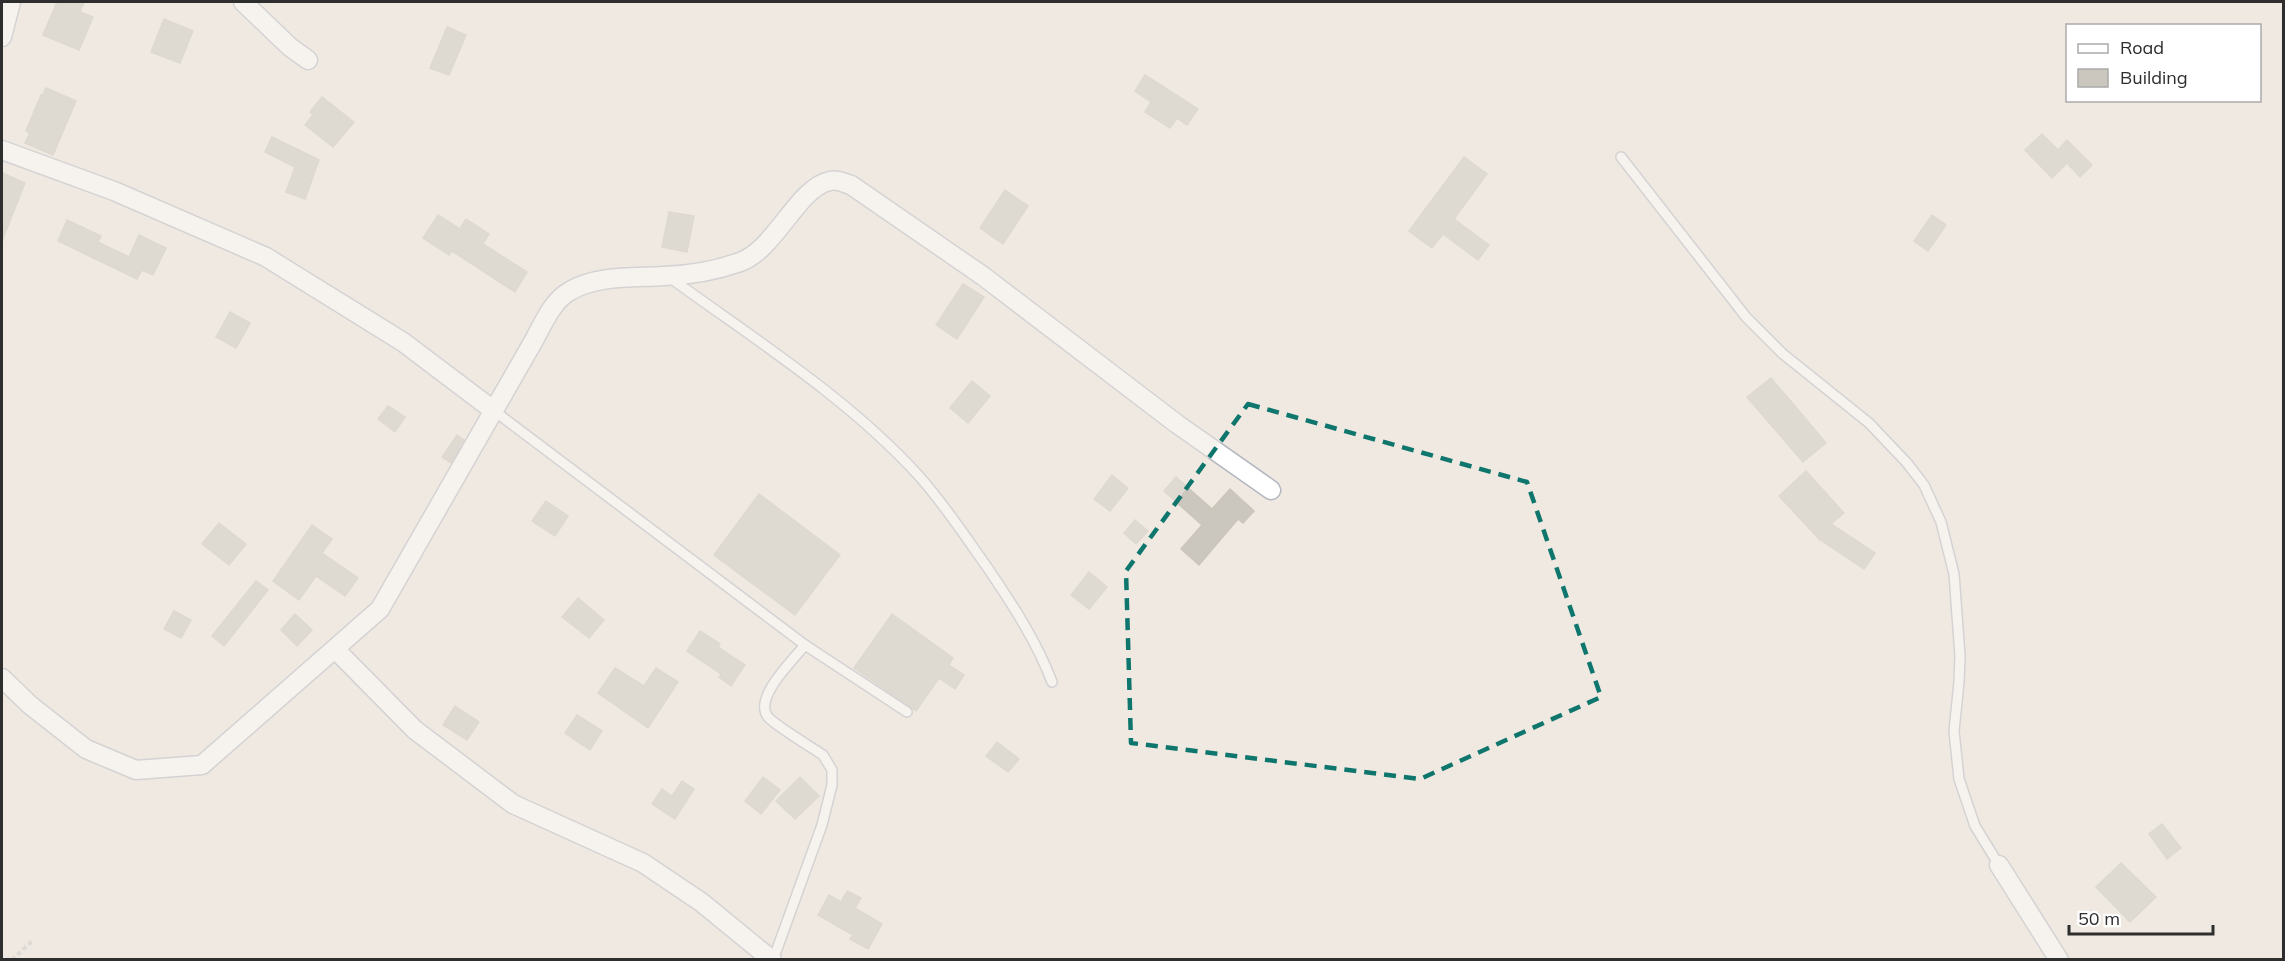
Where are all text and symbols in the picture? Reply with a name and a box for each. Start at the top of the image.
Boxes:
legend [2066,24,2261,102]
text: Road [2120,36,2164,59]
text: Building [2120,66,2188,89]
scale bar [2069,898,2213,936]
text: 50 m [2078,907,2120,930]

